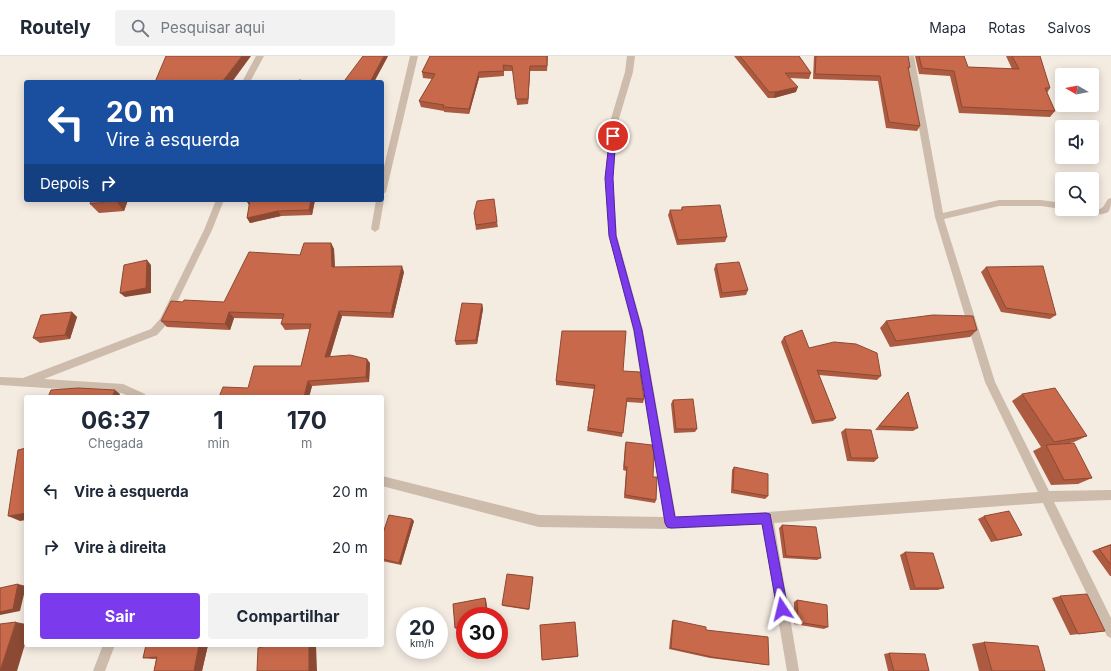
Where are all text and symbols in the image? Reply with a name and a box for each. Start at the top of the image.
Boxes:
search box [115,10,395,46]
text: Routely [20,16,91,39]
icon: search [129,17,151,39]
text: Pesquisar aqui [161,18,265,37]
text: Mapa [929,19,966,36]
text: Rotas [988,19,1025,36]
text: Salvos [1047,19,1091,36]
north arrow [1055,68,1099,112]
map controls [1055,68,1099,216]
text: 20 m [106,95,175,129]
icon: left [40,96,92,148]
pin [596,119,630,153]
button: sound [1055,120,1099,164]
icon: arrive [602,125,624,147]
text: Vire à esquerda [106,129,240,150]
icon: right [97,172,119,194]
button: search [1055,172,1099,216]
text: Depois [40,174,89,193]
text: 06:37 [81,406,150,435]
text: 1 [213,406,224,435]
text: 170 [287,406,327,435]
text: Chegada [88,435,143,451]
text: min [207,435,230,451]
text: m [301,435,312,451]
icon: left [40,480,62,502]
text: Vire à esquerda [74,482,189,501]
text: 20 m [332,482,368,501]
icon: right [40,536,62,558]
text: Vire à direita [74,538,166,557]
text: 20 m [332,538,368,557]
position arrow [761,588,803,630]
button: Sair [40,593,200,639]
button: Compartilhar [208,593,368,639]
speed limit sign: 30 [456,607,508,659]
text: 20 [409,616,435,640]
text: km/h [410,637,434,649]

